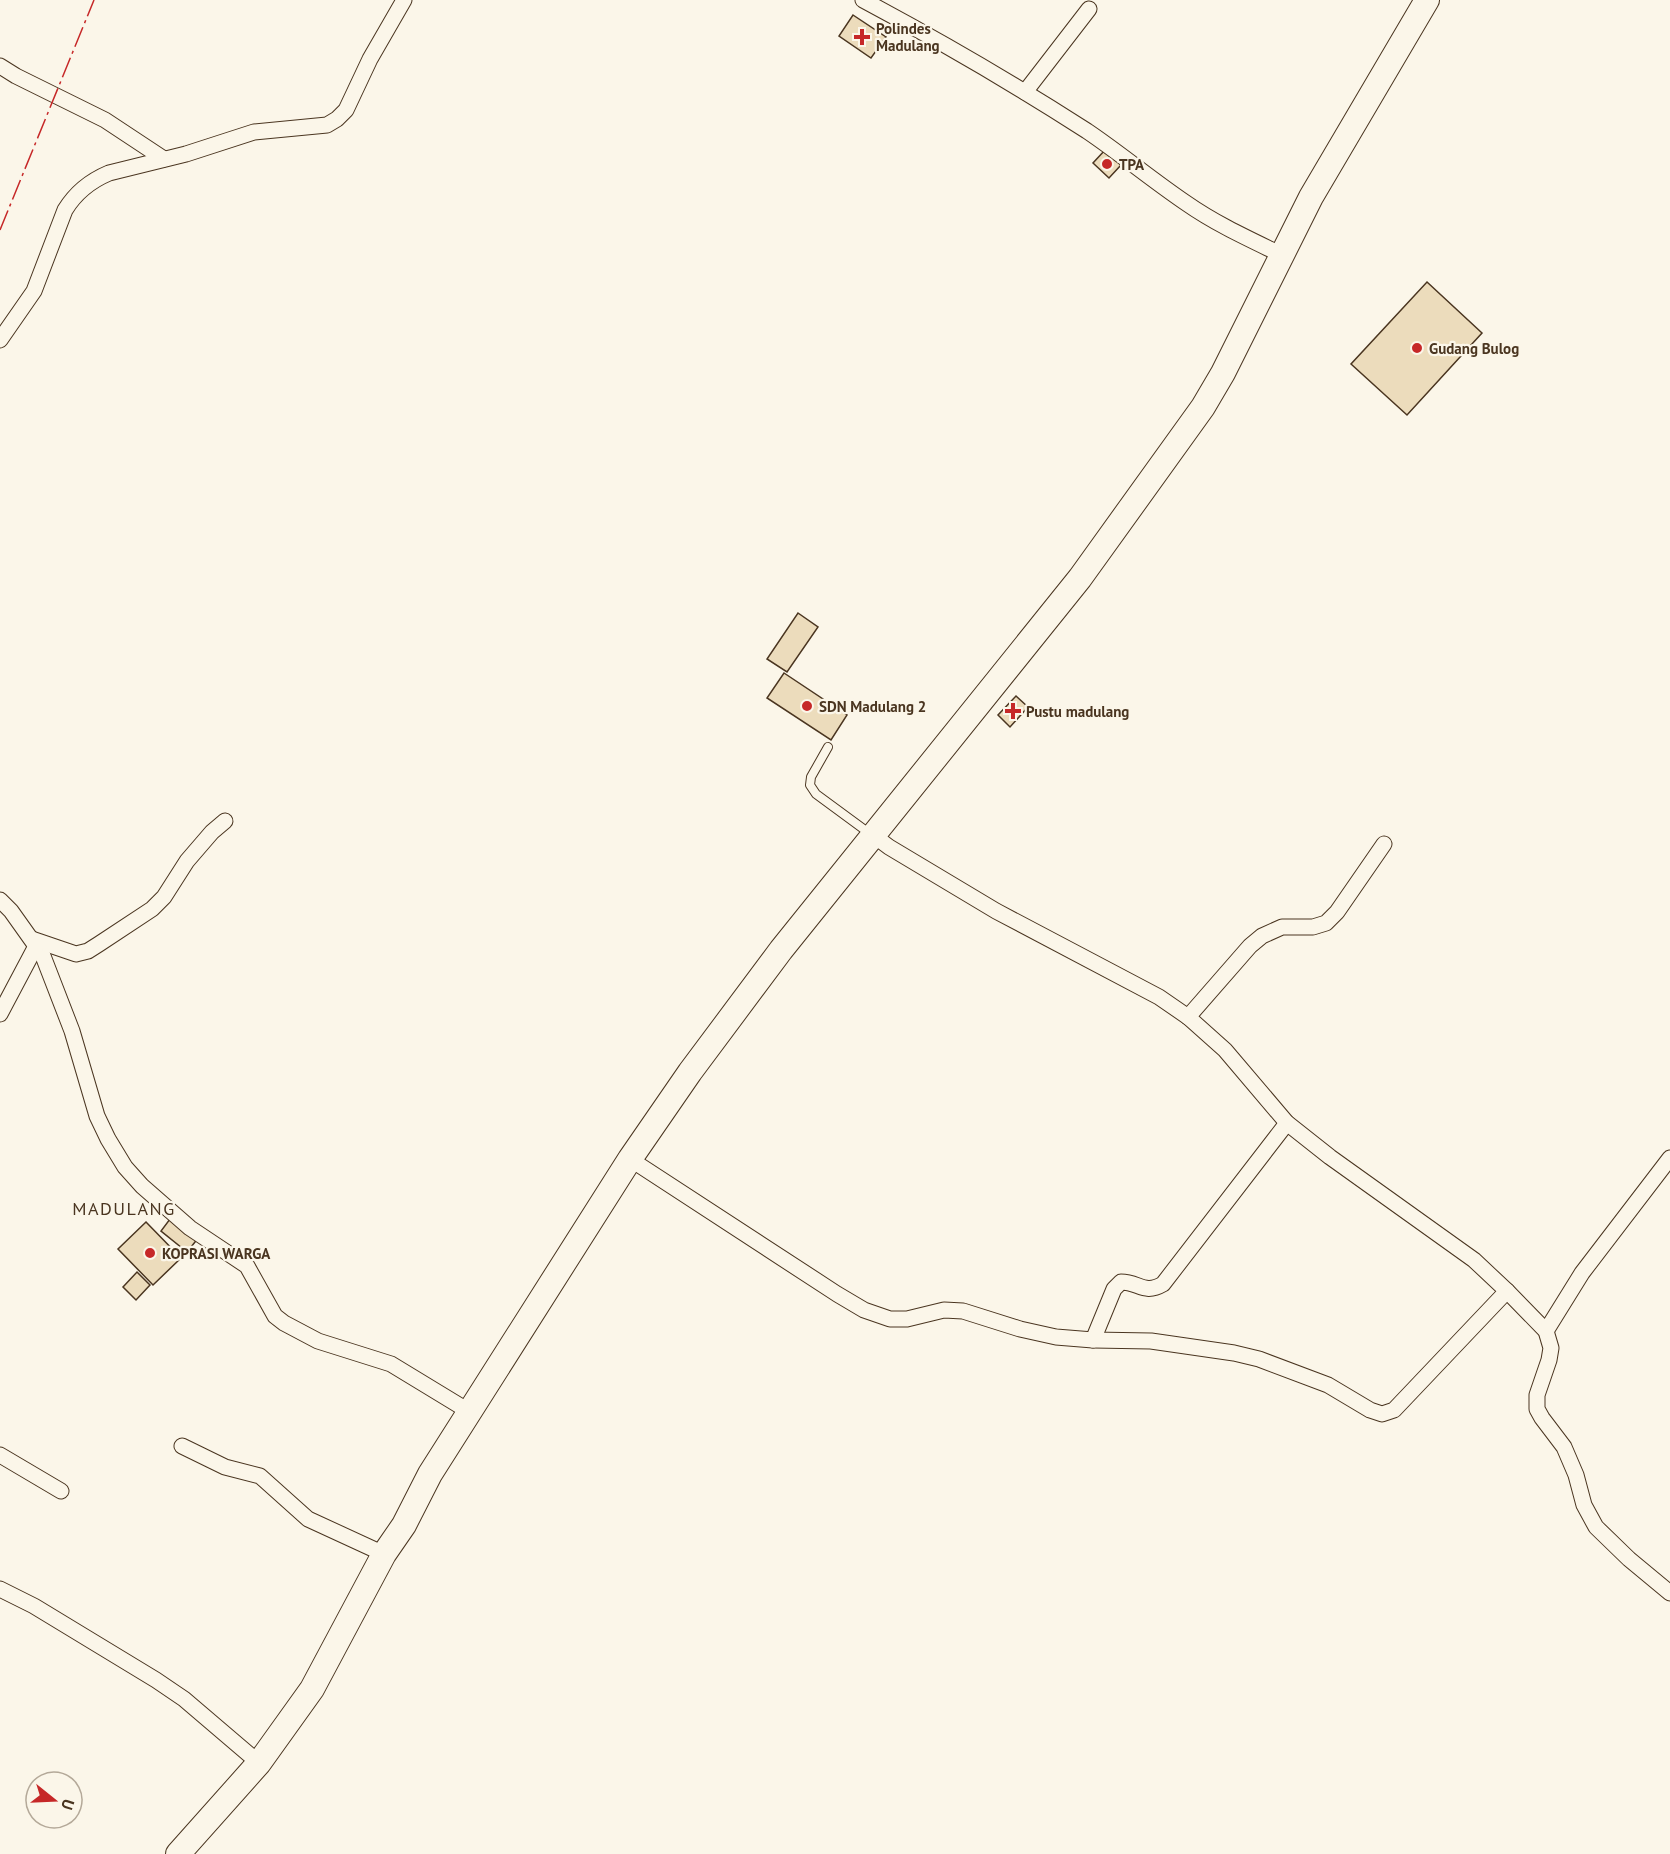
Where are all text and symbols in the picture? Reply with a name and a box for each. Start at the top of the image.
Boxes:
place label: Polindes Madulang [876,19,940,55]
marker: Polindes Madulang [853,28,871,46]
place label: TPA [1119,155,1145,174]
marker: TPA [1100,157,1114,171]
place label: Gudang Bulog [1429,339,1519,358]
marker: Gudang Bulog [1410,341,1424,355]
place label: SDN Madulang 2 [819,697,926,716]
marker: SDN Madulang 2 [800,699,814,713]
marker: Pustu madulang [1004,702,1022,720]
place label: Pustu madulang [1026,702,1129,721]
district label: MADULANG [72,1197,176,1220]
place label: KOPRASI WARGA [162,1244,271,1263]
marker: KOPRASI WARGA [143,1246,157,1260]
north arrow [24,1770,84,1830]
text: U [57,1797,79,1813]

